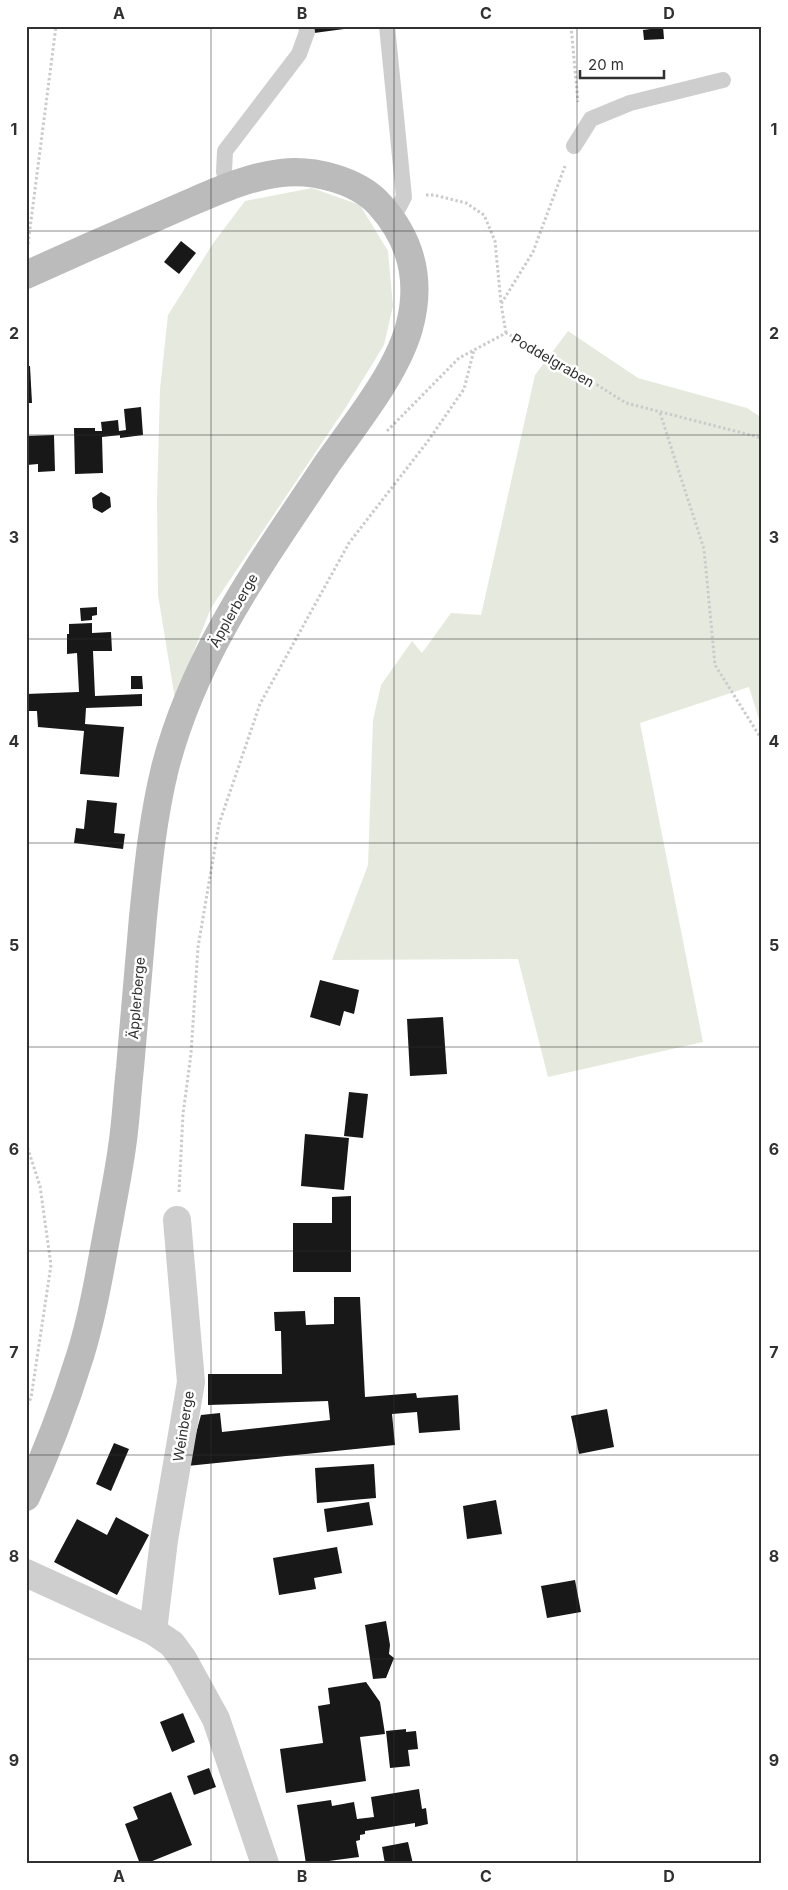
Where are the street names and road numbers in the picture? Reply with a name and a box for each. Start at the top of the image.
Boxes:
street label: Poddelgraben [509,329,597,391]
street label: Äpplerberge [205,570,261,650]
street label: Äpplerberge [124,956,148,1040]
street label: Weinberge [169,1389,197,1463]

